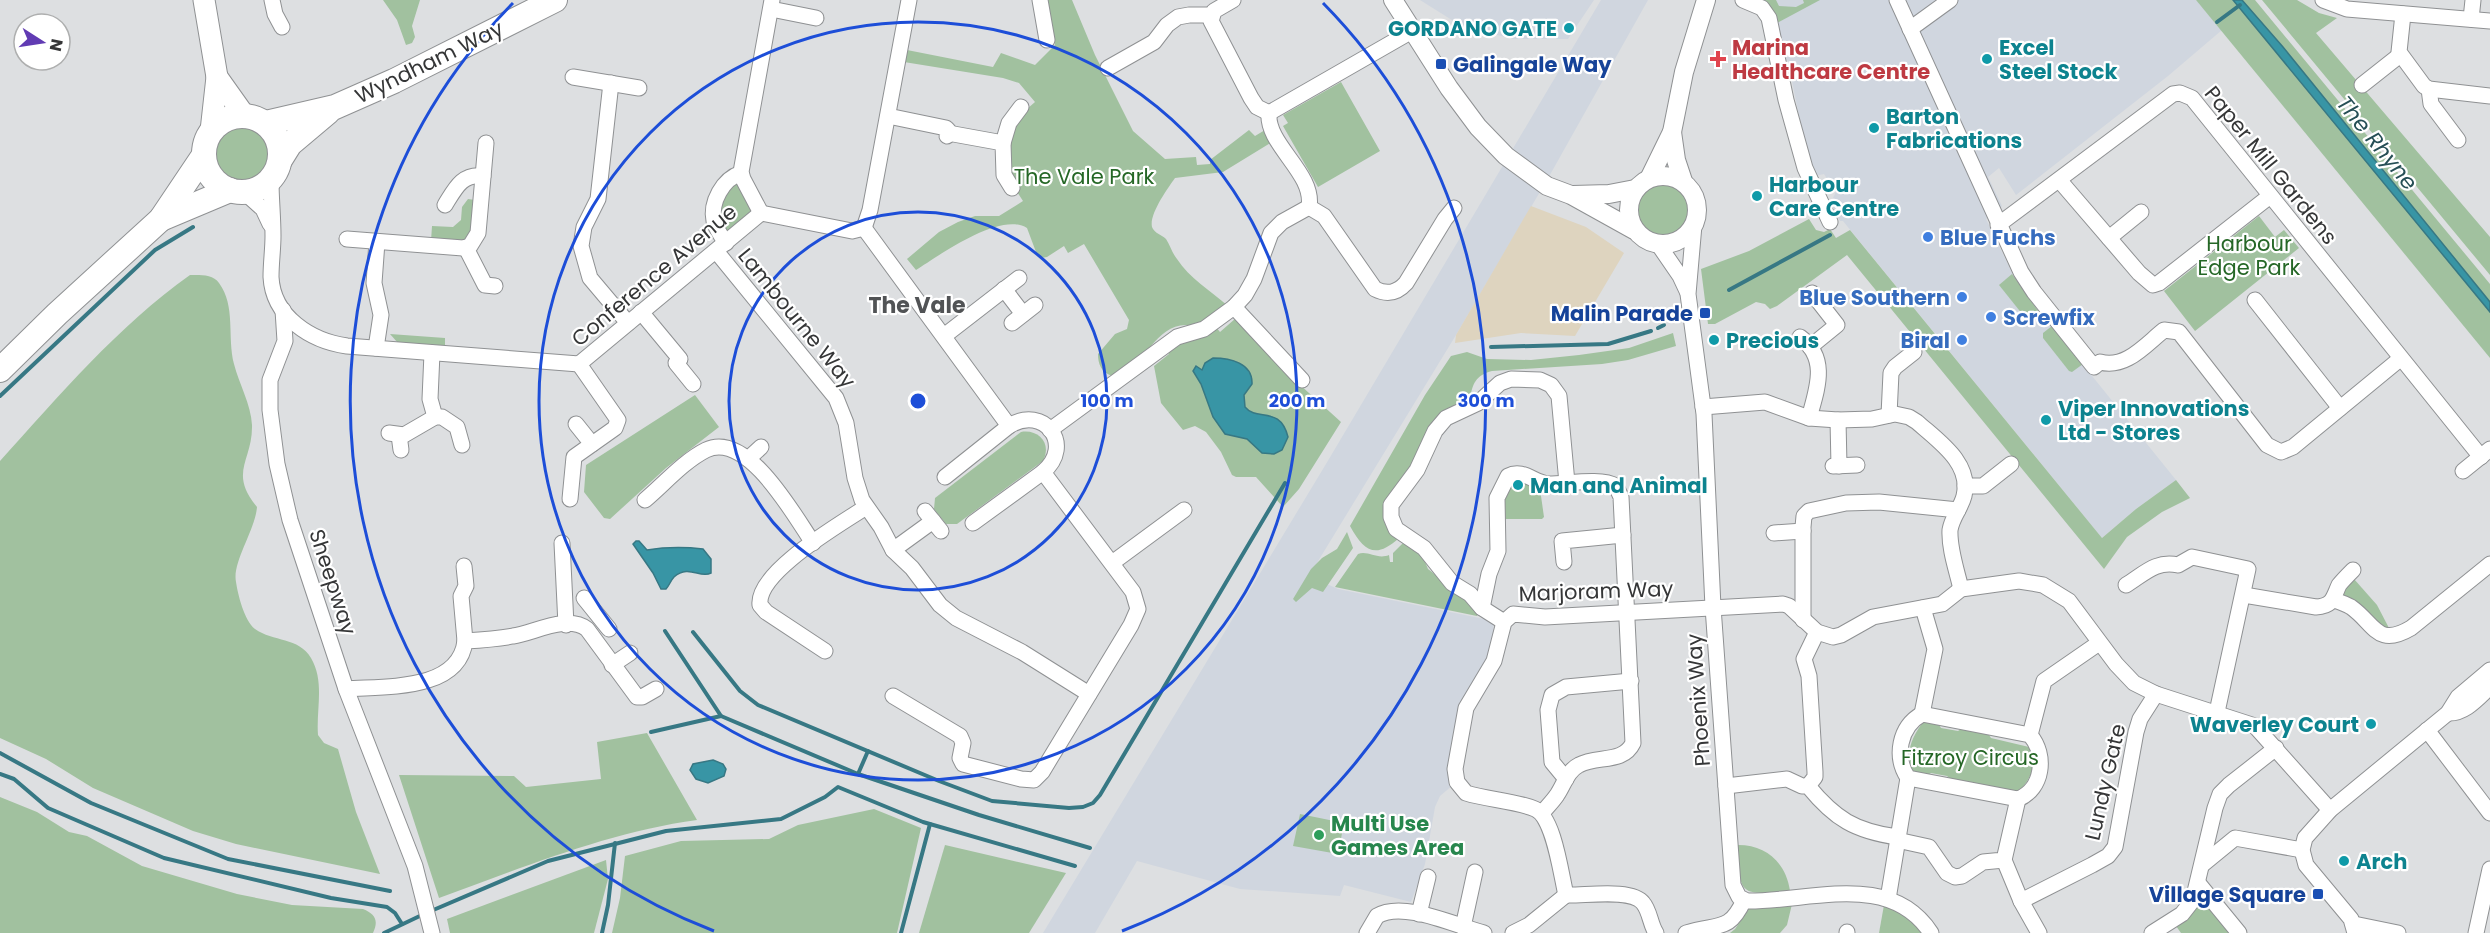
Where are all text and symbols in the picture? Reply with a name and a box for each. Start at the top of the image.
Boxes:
north arrow [12,12,72,72]
street label: Wyndham Way [350,14,508,110]
place label: GORDANO GATE [1388,14,1557,43]
marker: GORDANO GATE [1562,21,1576,35]
place label: Marina Healthcare Centre [1732,33,1930,86]
place label: Excel Steel Stock [1999,33,2117,86]
text: N [44,37,69,53]
place label: Galingale Way [1453,50,1612,79]
marker: Marina Healthcare Centre [1709,50,1727,68]
marker: Excel Steel Stock [1980,52,1994,66]
marker: Galingale Way [1434,57,1448,71]
street label: Paper Mill Gardens [2198,80,2344,250]
water label: The Rhyne [2329,89,2425,197]
place label: Barton Fabrications [1886,102,2022,155]
marker: Barton Fabrications [1867,121,1881,135]
park label: The Vale Park [1014,162,1154,191]
place label: Harbour Care Centre [1769,170,1899,223]
marker: Harbour Care Centre [1750,189,1764,203]
street label: Conference Avenue [565,197,743,353]
place label: Blue Fuchs [1940,223,2056,252]
park label: Harbour Edge Park [2198,229,2301,282]
marker: Blue Fuchs [1921,230,1935,244]
street label: Lambourne Way [731,242,863,394]
place label: Blue Southern [1799,283,1950,312]
district label: The Vale [868,290,966,321]
marker: Blue Southern [1955,290,1969,304]
place label: Malin Parade [1551,299,1693,328]
place label: Screwfix [2003,303,2095,332]
marker: Malin Parade [1698,306,1712,320]
marker: Screwfix [1984,310,1998,324]
place label: Precious [1726,326,1819,355]
place label: Biral [1901,326,1950,355]
marker: Precious [1707,333,1721,347]
marker: Biral [1955,333,1969,347]
text: 100 m [1080,388,1134,413]
text: 200 m [1269,388,1325,413]
text: 300 m [1457,388,1515,413]
centre of rings [908,391,928,411]
place label: Viper Innovations Ltd - Stores [2058,394,2249,447]
marker: Viper Innovations Ltd - Stores [2039,413,2053,427]
place label: Man and Animal [1530,471,1708,500]
marker: Man and Animal [1511,478,1525,492]
street label: Sheepway [302,526,364,639]
street label: Marjoram Way [1518,574,1674,608]
street label: Phoenix Way [1679,633,1717,767]
place label: Waverley Court [2190,710,2359,739]
marker: Waverley Court [2364,717,2378,731]
street label: Lundy Gate [2078,721,2132,843]
park label: Fitzroy Circus [1901,743,2039,772]
place label: Multi Use Games Area [1331,809,1464,862]
marker: Multi Use Games Area [1312,828,1326,842]
place label: Arch [2356,847,2407,876]
marker: Arch [2337,854,2351,868]
place label: Village Square [2149,880,2306,909]
marker: Village Square [2311,887,2325,901]

